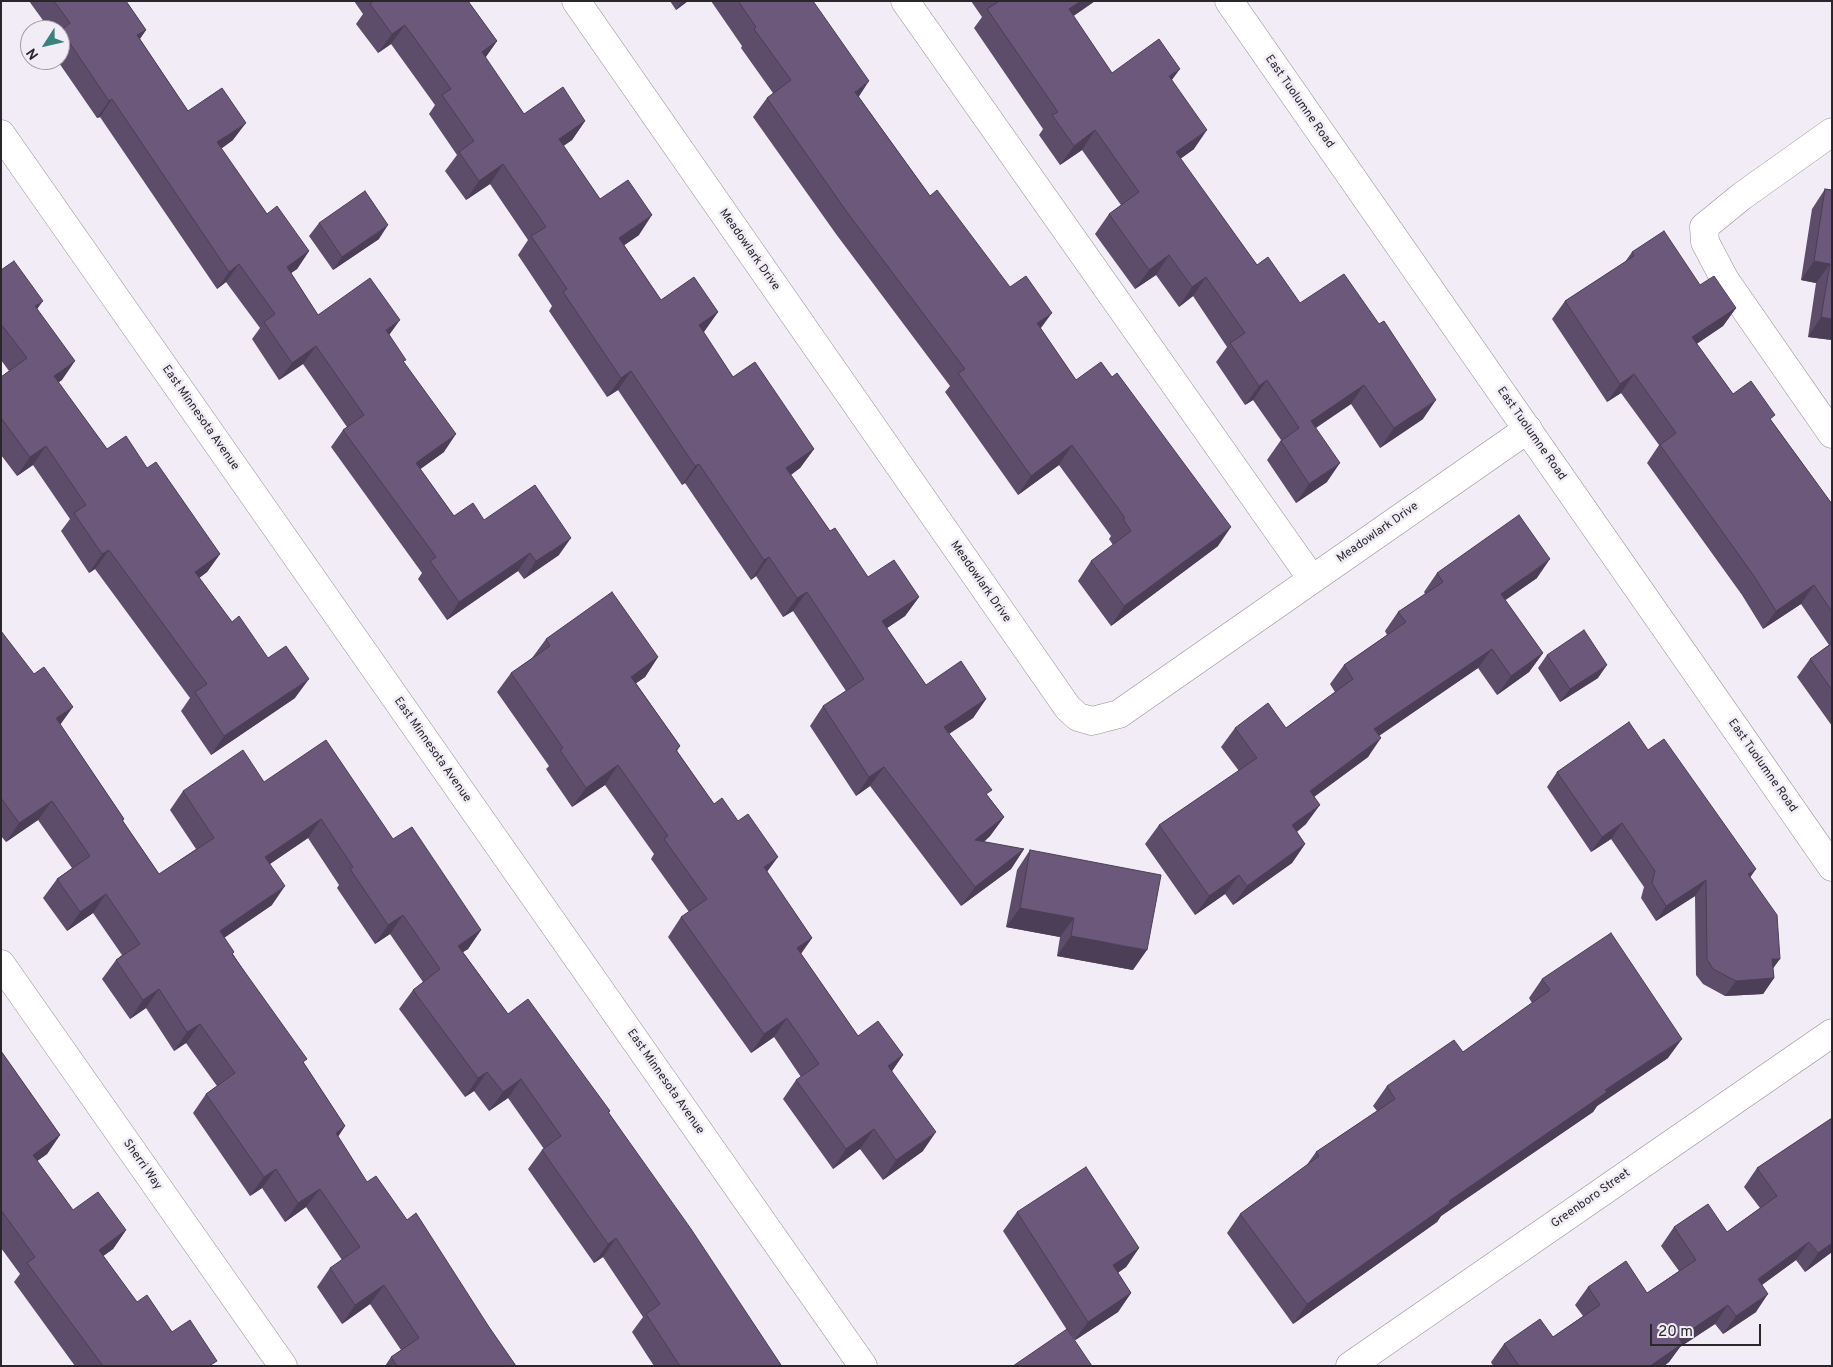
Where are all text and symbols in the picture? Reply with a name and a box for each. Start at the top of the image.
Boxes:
north arrow [20,20,70,70]
text: N [23,44,43,62]
street label: East Tuolumne Road [1261,53,1337,151]
street label: Meadowlark Drive [715,206,783,294]
street label: East Minnesota Avenue [158,363,242,473]
street label: East Tuolumne Road [1493,385,1569,483]
street label: Meadowlark Drive [1334,499,1422,567]
street label: Meadowlark Drive [946,538,1014,626]
street label: East Minnesota Avenue [390,695,474,805]
street label: East Tuolumne Road [1724,717,1800,815]
street label: East Minnesota Avenue [623,1027,707,1137]
street label: Sherri Way [119,1137,165,1193]
street label: Greenboro Street [1549,1166,1633,1232]
scale bar [1653,1314,1764,1346]
text: 20 m [1658,1323,1693,1342]

